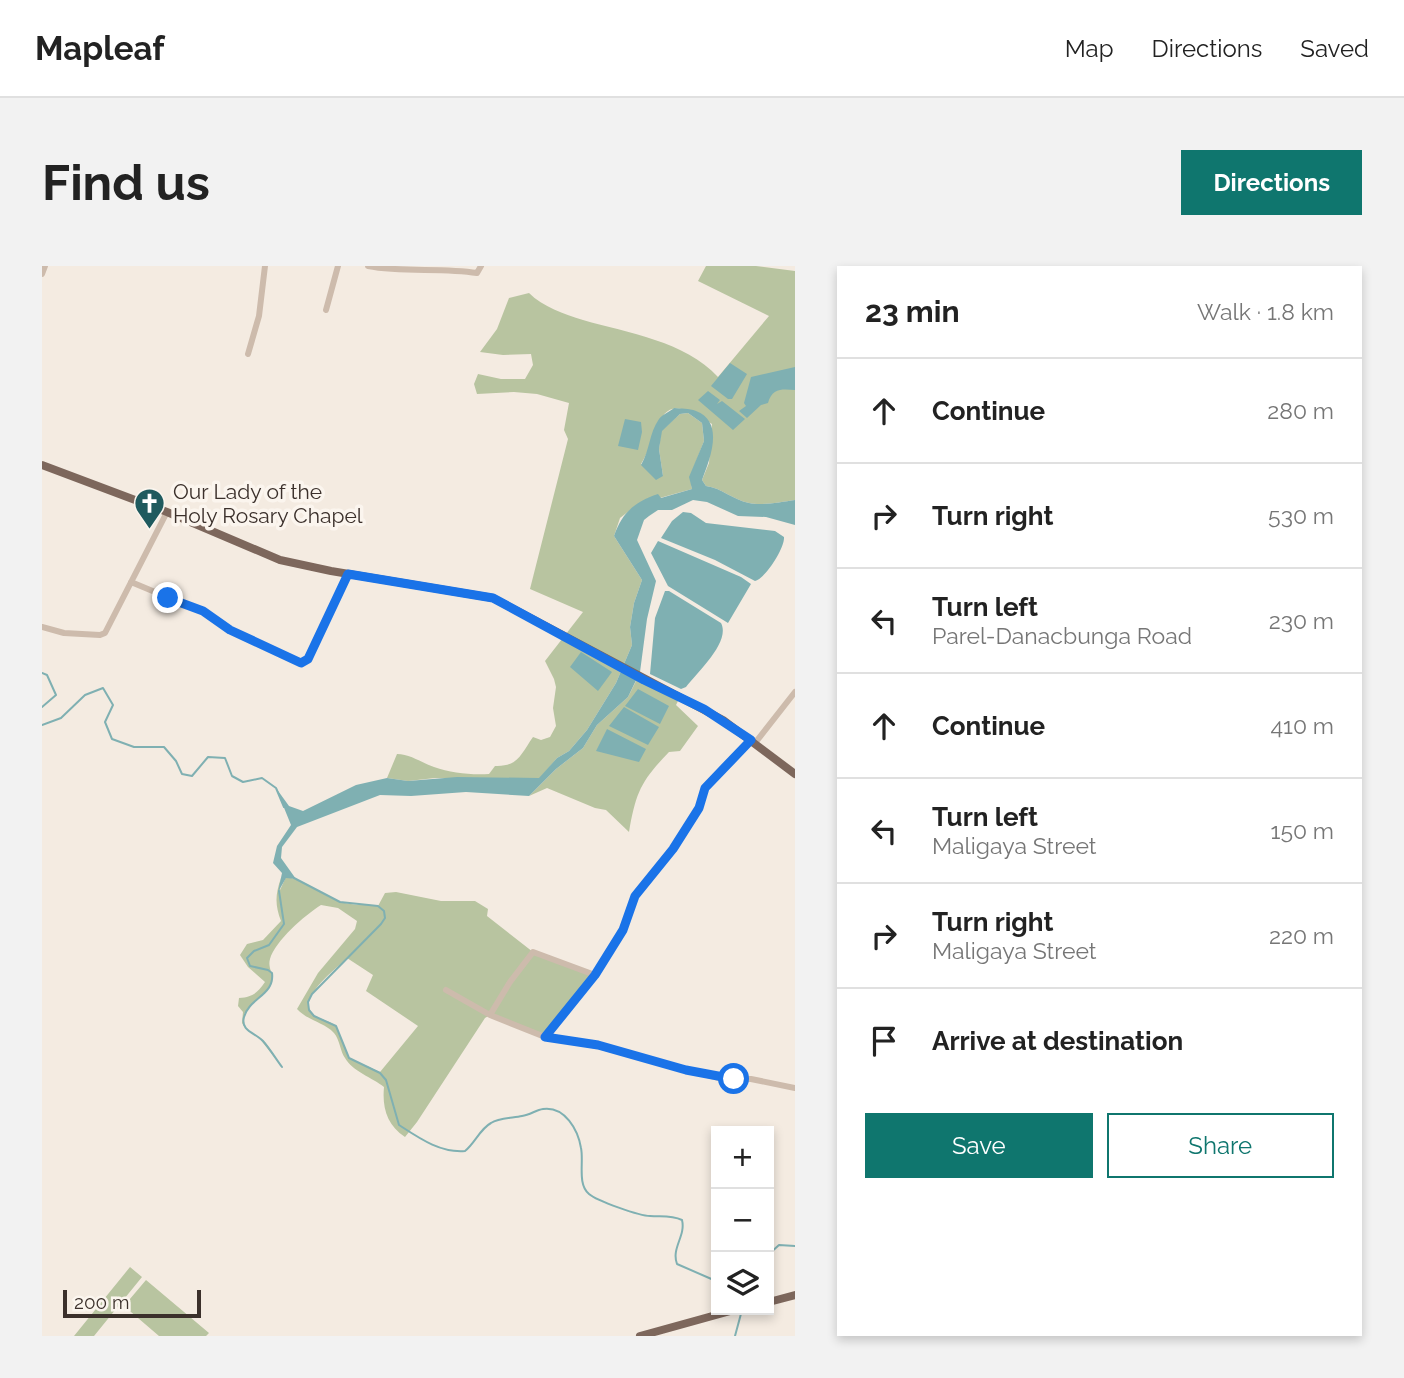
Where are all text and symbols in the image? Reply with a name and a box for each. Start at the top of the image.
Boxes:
text: Mapleaf [35,29,165,68]
text: Map [1065,34,1114,63]
text: Directions [1152,34,1262,63]
text: Saved [1300,34,1369,63]
button: Directions [1181,150,1362,215]
text: Find us [42,154,210,211]
text: 23 min [865,294,960,329]
text: Walk · 1.8 km [1197,298,1334,325]
icon: ahead [865,392,903,430]
text: Continue [932,396,1045,426]
text: 280 m [1267,397,1334,424]
place label: Our Lady of the Holy Rosary Chapel [173,479,363,528]
church icon: Our Lady of the Holy Rosary Chapel [133,487,167,531]
icon: right [865,497,903,535]
text: Turn right [932,501,1053,531]
text: 530 m [1268,502,1334,529]
route end [152,582,183,613]
text: Turn left [932,592,1038,622]
icon: left [865,602,903,640]
text: 230 m [1269,607,1334,634]
text: Parel-Danacbunga Road [932,622,1192,649]
icon: ahead [865,707,903,745]
text: Continue [932,711,1045,741]
text: 410 m [1271,712,1334,739]
text: Turn left [932,802,1038,832]
icon: left [865,812,903,850]
text: 150 m [1271,817,1334,844]
text: Maligaya Street [932,832,1097,859]
text: Turn right [932,907,1053,937]
icon: right [865,917,903,955]
text: 220 m [1269,922,1334,949]
text: Maligaya Street [932,937,1097,964]
icon: arrive [865,1022,903,1060]
text: Arrive at destination [932,1026,1183,1056]
route start [718,1063,749,1094]
button: Save [865,1113,1093,1178]
button: Share [1107,1113,1334,1178]
map controls [711,1126,774,1315]
button: + [711,1126,774,1189]
button: − [711,1189,774,1252]
button: layers [711,1252,774,1315]
scale bar [63,1287,201,1319]
text: 200 m [74,1291,129,1313]

